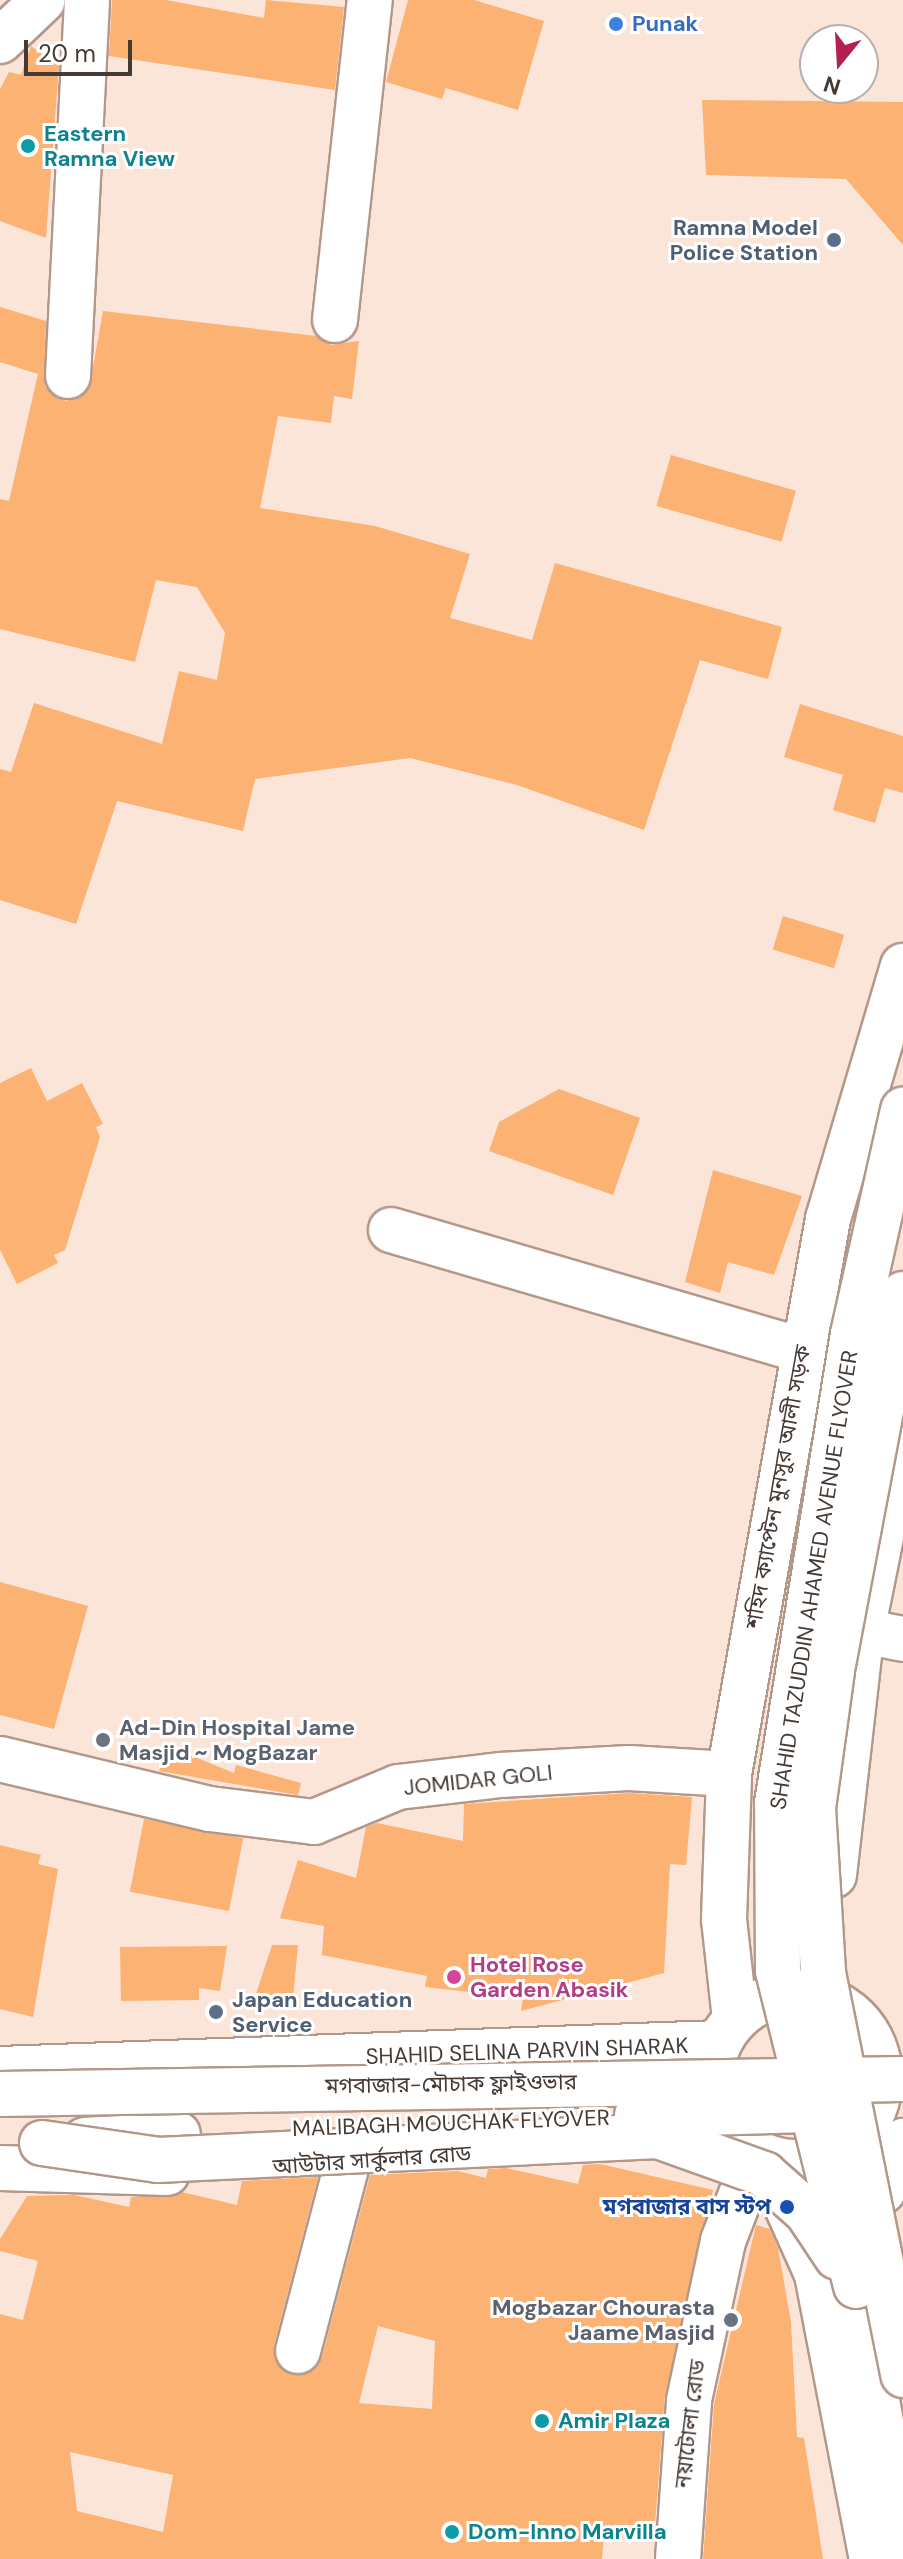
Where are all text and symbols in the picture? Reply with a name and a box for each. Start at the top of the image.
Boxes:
place label: Punak [632,11,698,37]
marker: Punak [607,15,625,33]
scale bar [28,24,136,74]
north arrow [799,24,879,104]
text: 20 m [38,38,96,69]
text: N [820,69,844,102]
place label: Eastern Ramna View [44,120,175,172]
marker: Eastern Ramna View [19,137,37,155]
place label: Ramna Model Police Station [670,214,818,266]
marker: Ramna Model Police Station [825,231,843,249]
street label: শহিদ ক্যাপ্টেন মুনসুর আলী সড়ক [740,1343,816,1631]
street label: SHAHID TAZUDDIN AHAMED AVENUE FLYOVER [765,1348,863,1812]
place label: Ad-Din Hospital Jame Masjid ~ MogBazar [119,1714,355,1766]
marker: Ad-Din Hospital Jame Masjid ~ MogBazar [94,1731,112,1749]
street label: JOMIDAR GOLI [402,1759,554,1801]
place label: Hotel Rose Garden Abasik [470,1951,629,2002]
marker: Hotel Rose Garden Abasik [445,1968,463,1986]
place label: Japan Education Service [232,1986,412,2038]
marker: Japan Education Service [207,2003,225,2021]
street label: SHAHID SELINA PARVIN SHARAK [365,2032,689,2070]
street label: মগবাজার-মৌচাক ফ্লাইওভার [325,2069,577,2099]
street label: MALIBAGH MOUCHAK FLYOVER [292,2104,610,2142]
street label: আউটার সার্কুলার রোড [272,2140,472,2180]
place label: মগবাজার বাস স্টপ [603,2194,771,2220]
marker: মগবাজার বাস স্টপ [778,2198,796,2216]
place label: Mogbazar Chourasta Jaame Masjid [492,2294,715,2346]
marker: Mogbazar Chourasta Jaame Masjid [722,2311,740,2329]
street label: নয়াটোলা রোড [669,2358,711,2490]
place label: Amir Plaza [558,2408,670,2434]
marker: Amir Plaza [533,2412,551,2430]
place label: Dom-Inno Marvilla [468,2519,667,2545]
marker: Dom-Inno Marvilla [443,2523,461,2541]

